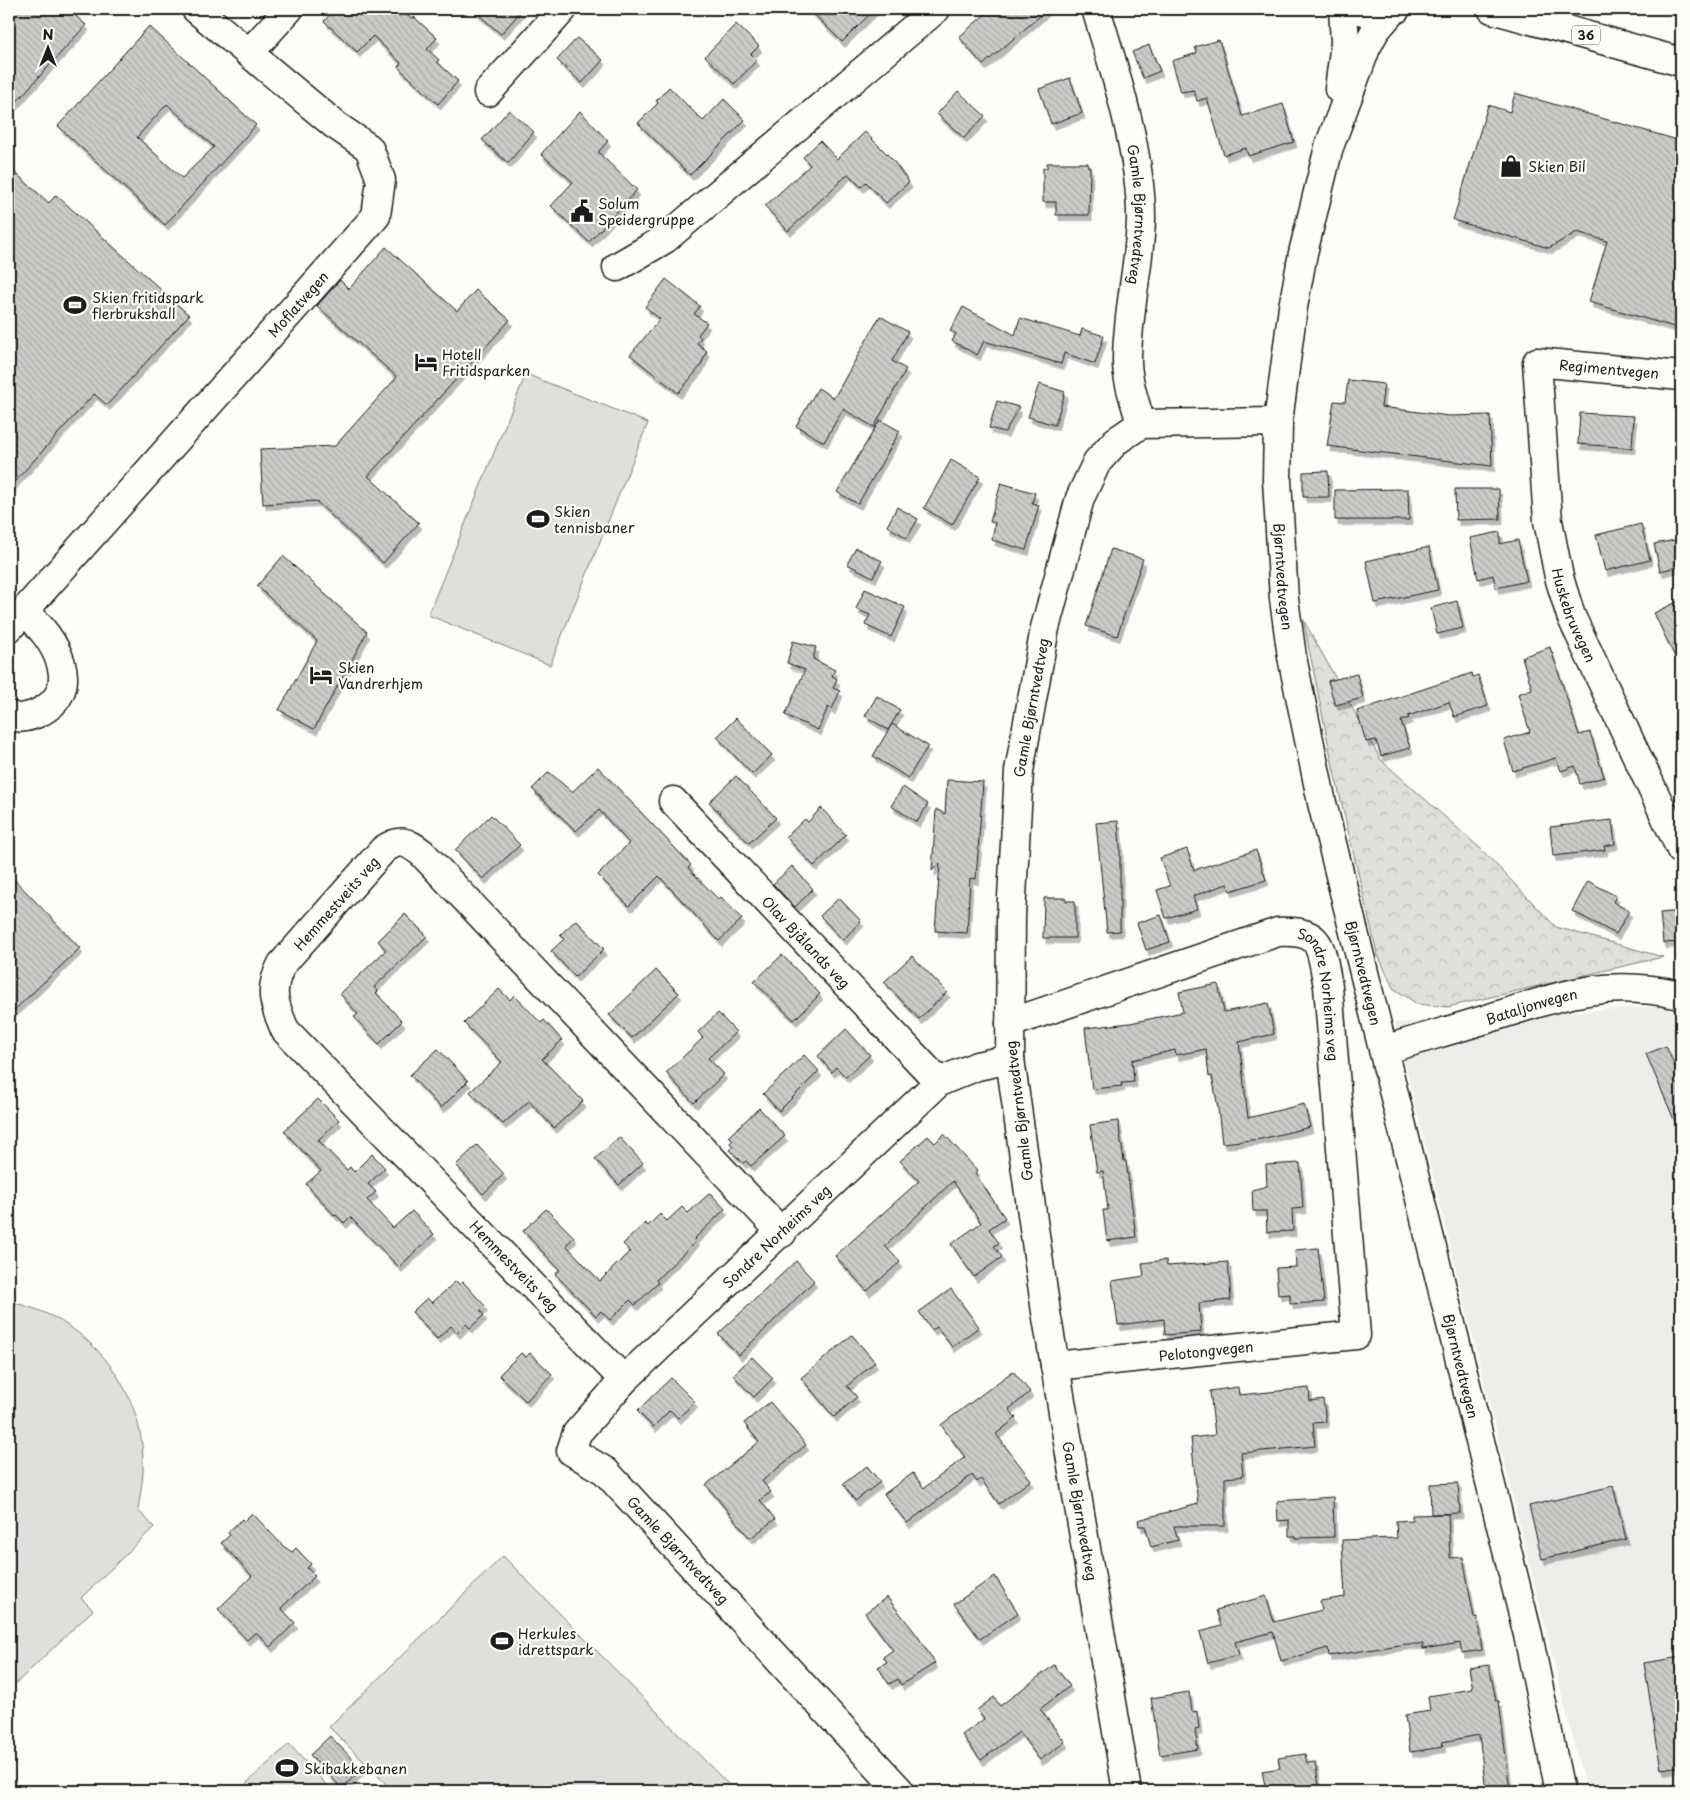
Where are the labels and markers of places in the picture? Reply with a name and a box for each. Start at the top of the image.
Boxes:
shop icon: Skien Bil [1498,153,1524,179]
place label: Skien Bil [1528,156,1586,177]
place label: Solum Speidergruppe [598,193,694,230]
public building icon: Solum Speidergruppe [569,198,595,224]
place label: Skien fritidspark flerbrukshall [92,287,204,324]
sports icon: Skien fritidspark flerbrukshall [62,292,88,318]
place label: Hotell Fritidsparken [442,344,530,381]
hotel icon: Hotell Fritidsparken [413,349,439,375]
place label: Skien tennisbaner [554,501,635,538]
sports icon: Skien tennisbaner [525,506,551,532]
place label: Skien Vandrerhjem [338,657,423,694]
hotel icon: Skien Vandrerhjem [308,662,334,688]
place label: Herkules idrettspark [518,1623,594,1660]
sports icon: Herkules idrettspark [489,1628,515,1654]
sports icon: Skibakkebanen [274,1755,300,1781]
place label: Skibakkebanen [304,1758,407,1779]

